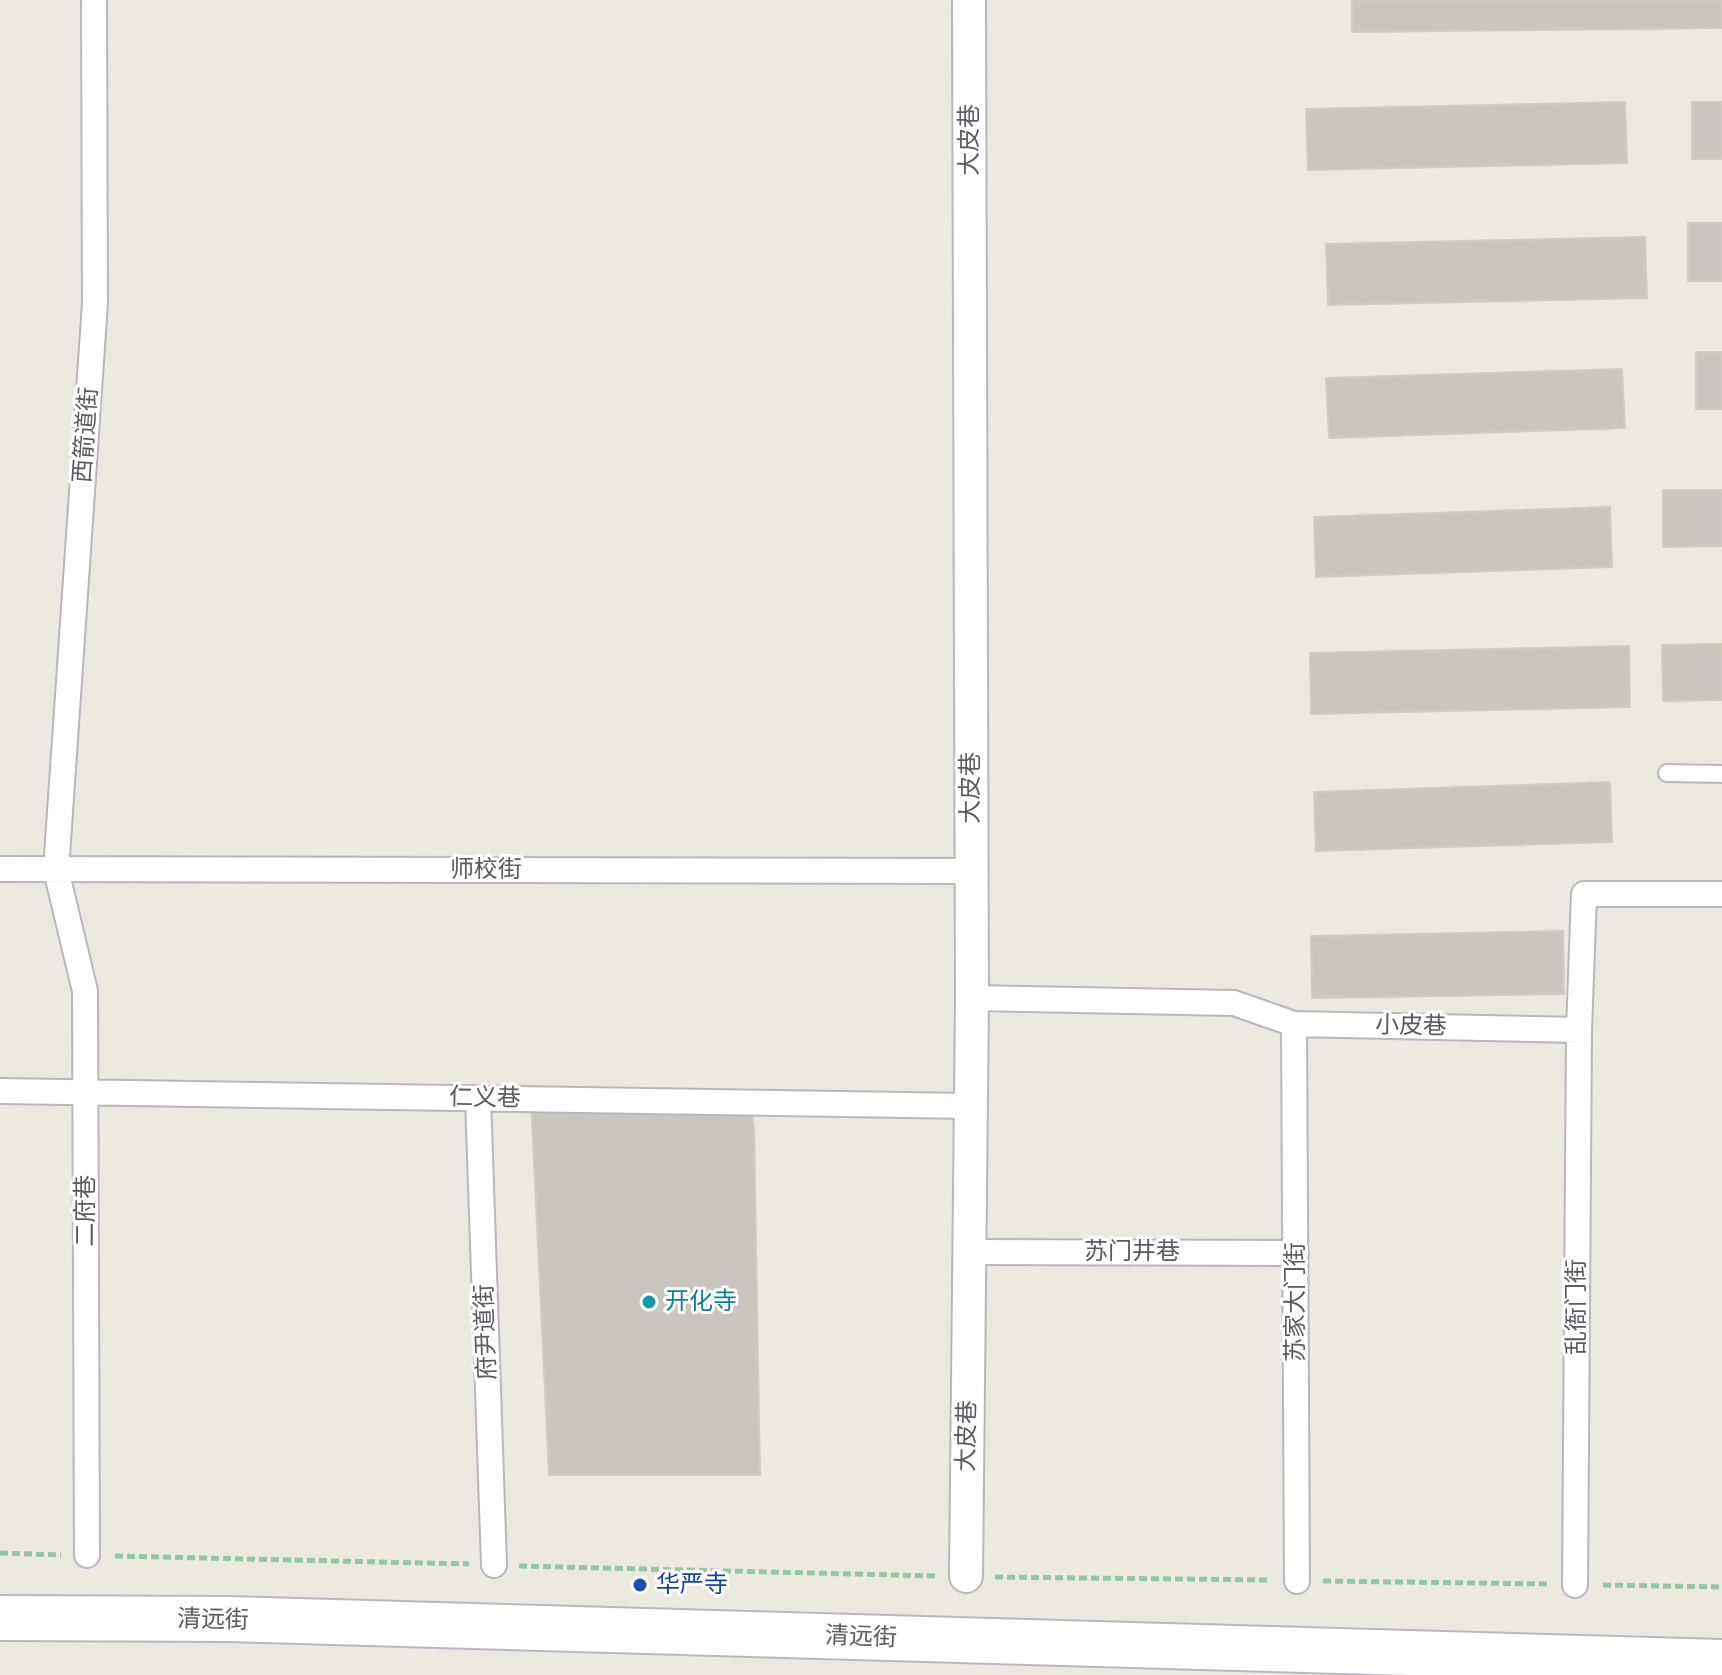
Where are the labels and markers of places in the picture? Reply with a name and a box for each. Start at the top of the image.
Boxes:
place label: 开化寺 [665,1288,737,1316]
marker: 开化寺 [640,1293,658,1311]
place label: 华严寺 [656,1571,728,1599]
marker: 华严寺 [631,1576,649,1594]

